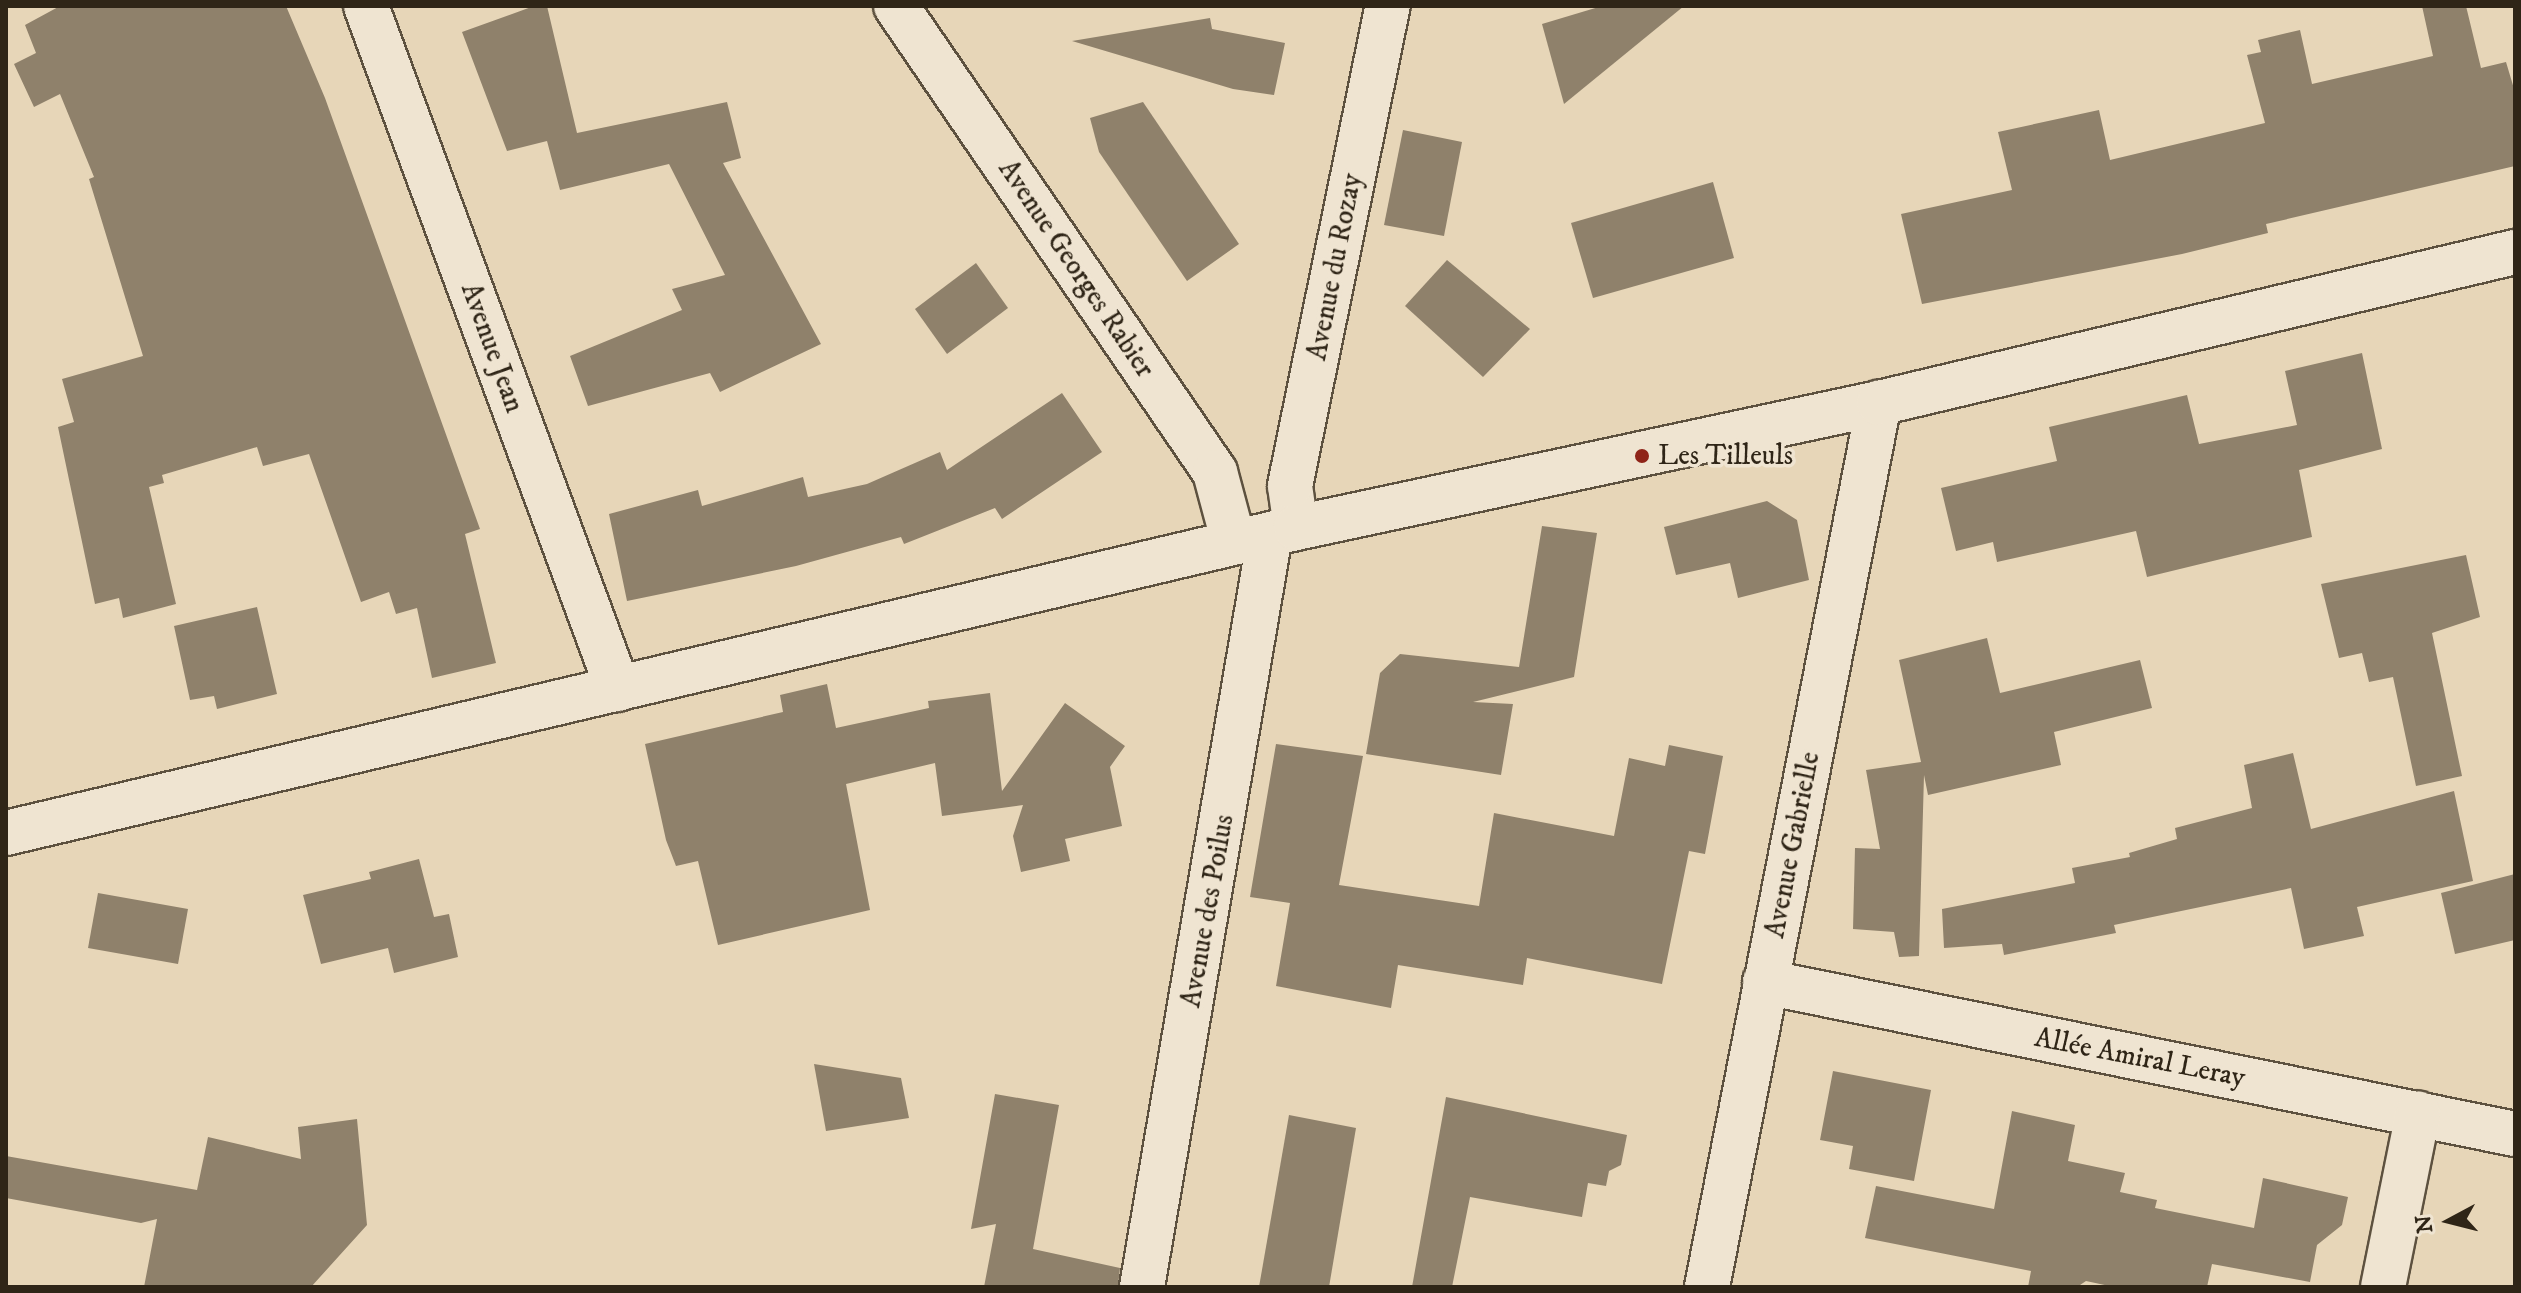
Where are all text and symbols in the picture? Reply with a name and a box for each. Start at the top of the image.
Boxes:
street label: Avenue Georges Rabier [991,154,1161,384]
street label: Avenue du Rozay [1300,171,1370,363]
street label: Avenue Jean [453,279,531,417]
place label: Les Tilleuls [1658,439,1793,473]
marker: Les Tilleuls [1633,447,1651,465]
street label: Avenue Gabrielle [1759,749,1827,941]
street label: Avenue des Poilus [1174,812,1242,1010]
street label: Allée Amiral Leray [2032,1021,2248,1095]
north arrow [2409,1181,2489,1261]
text: N [2410,1213,2439,1235]

